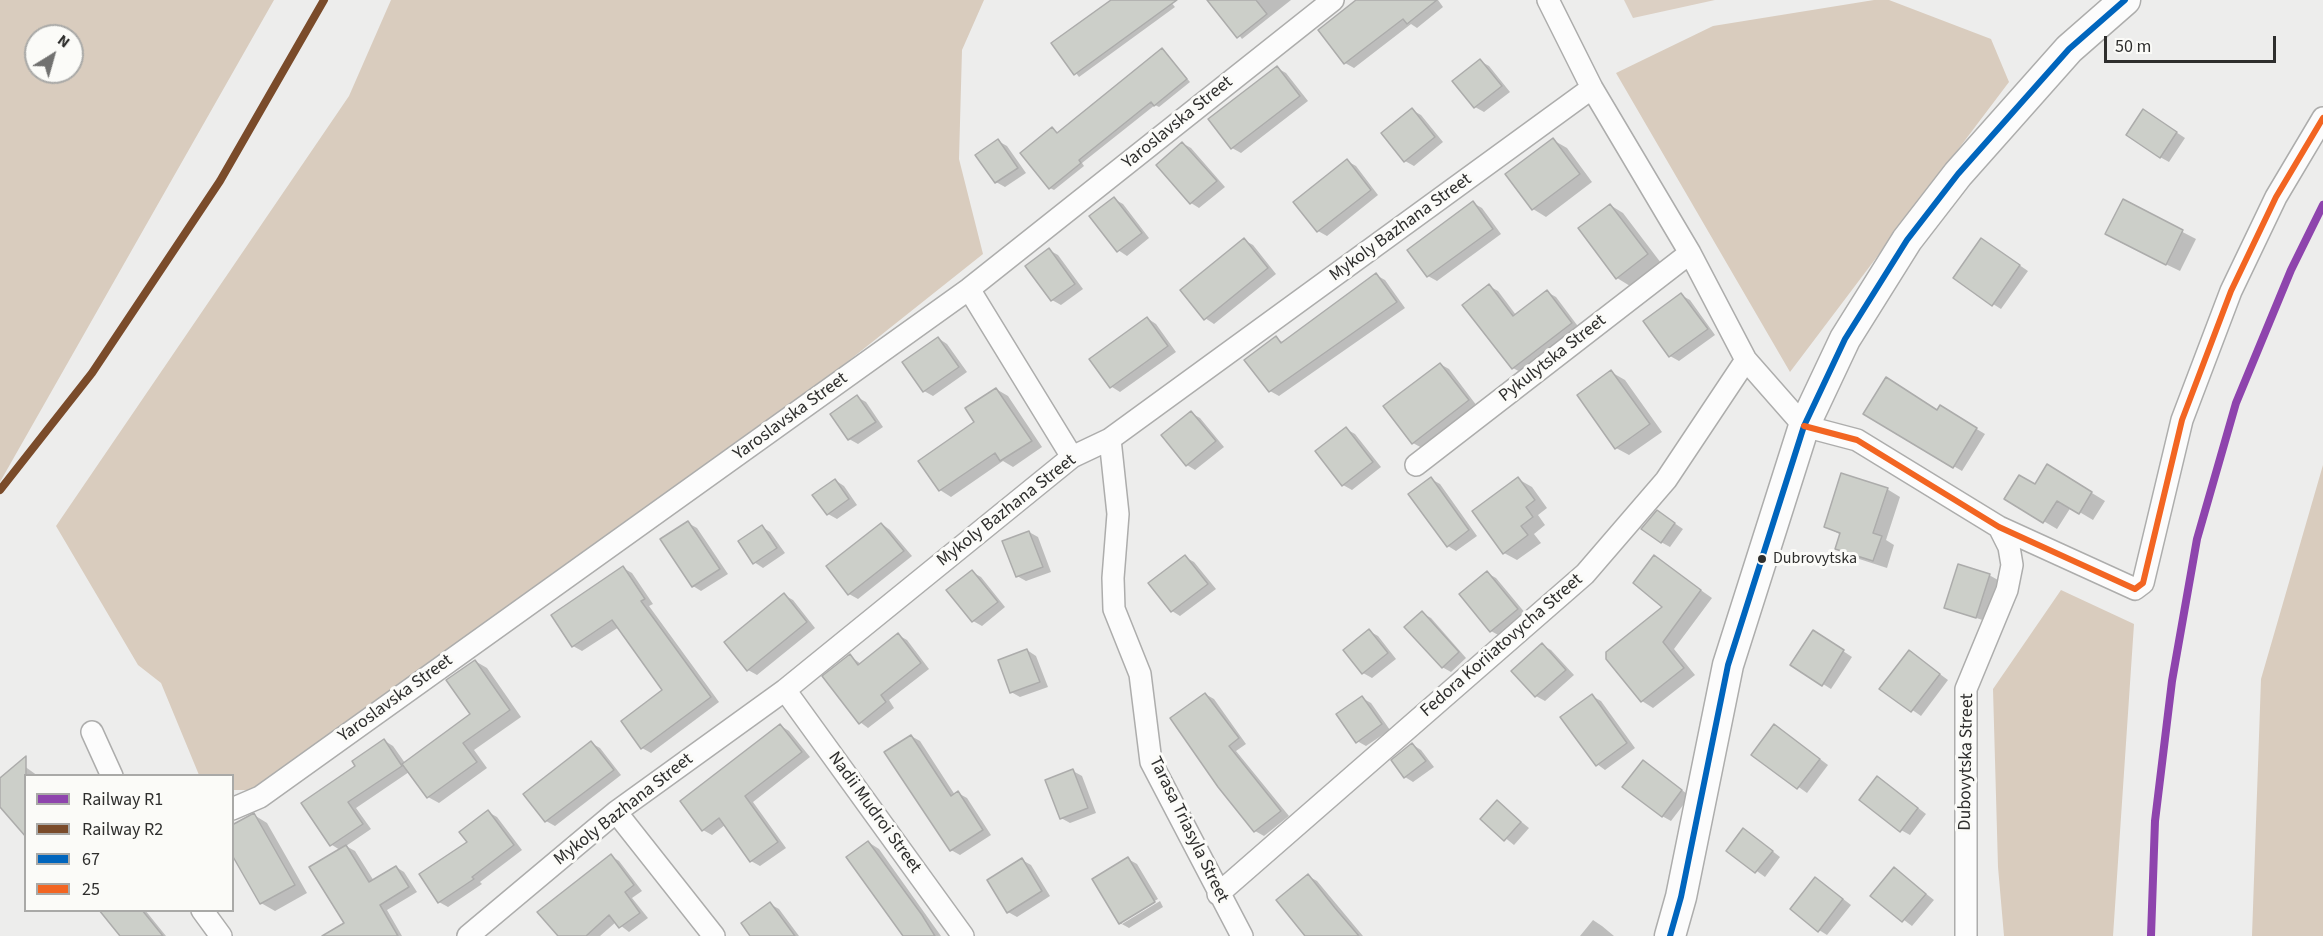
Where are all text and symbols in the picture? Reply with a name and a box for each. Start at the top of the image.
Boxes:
north arrow [24,24,84,84]
scale bar [2107,24,2280,62]
text: N [53,29,74,53]
text: 50 m [2115,34,2151,59]
street label: Yaroslavska Street [1118,72,1238,174]
street label: Mykoly Bazhana Street [1326,169,1476,287]
street label: Pykulytska Street [1495,310,1611,408]
street label: Yaroslavska Street [730,368,852,466]
street label: Mykoly Bazhana Street [933,450,1081,572]
place label: Dubrovytska [1773,549,1857,569]
marker: Dubrovytska [1756,553,1768,565]
street label: Fedora Koriiatovycha Street [1416,570,1588,722]
street label: Yaroslavska Street [335,650,457,748]
street label: Dubovytska Street [1955,693,1979,831]
street label: Nadii Mudroi Street [823,748,925,878]
street label: Mykoly Bazhana Street [550,749,698,871]
street label: Tarasa Triasyla Street [1143,754,1233,906]
legend [24,774,234,912]
text: Railway R1 [82,787,163,812]
text: Railway R2 [82,817,163,842]
text: 67 [82,847,100,872]
text: 25 [82,877,100,902]

